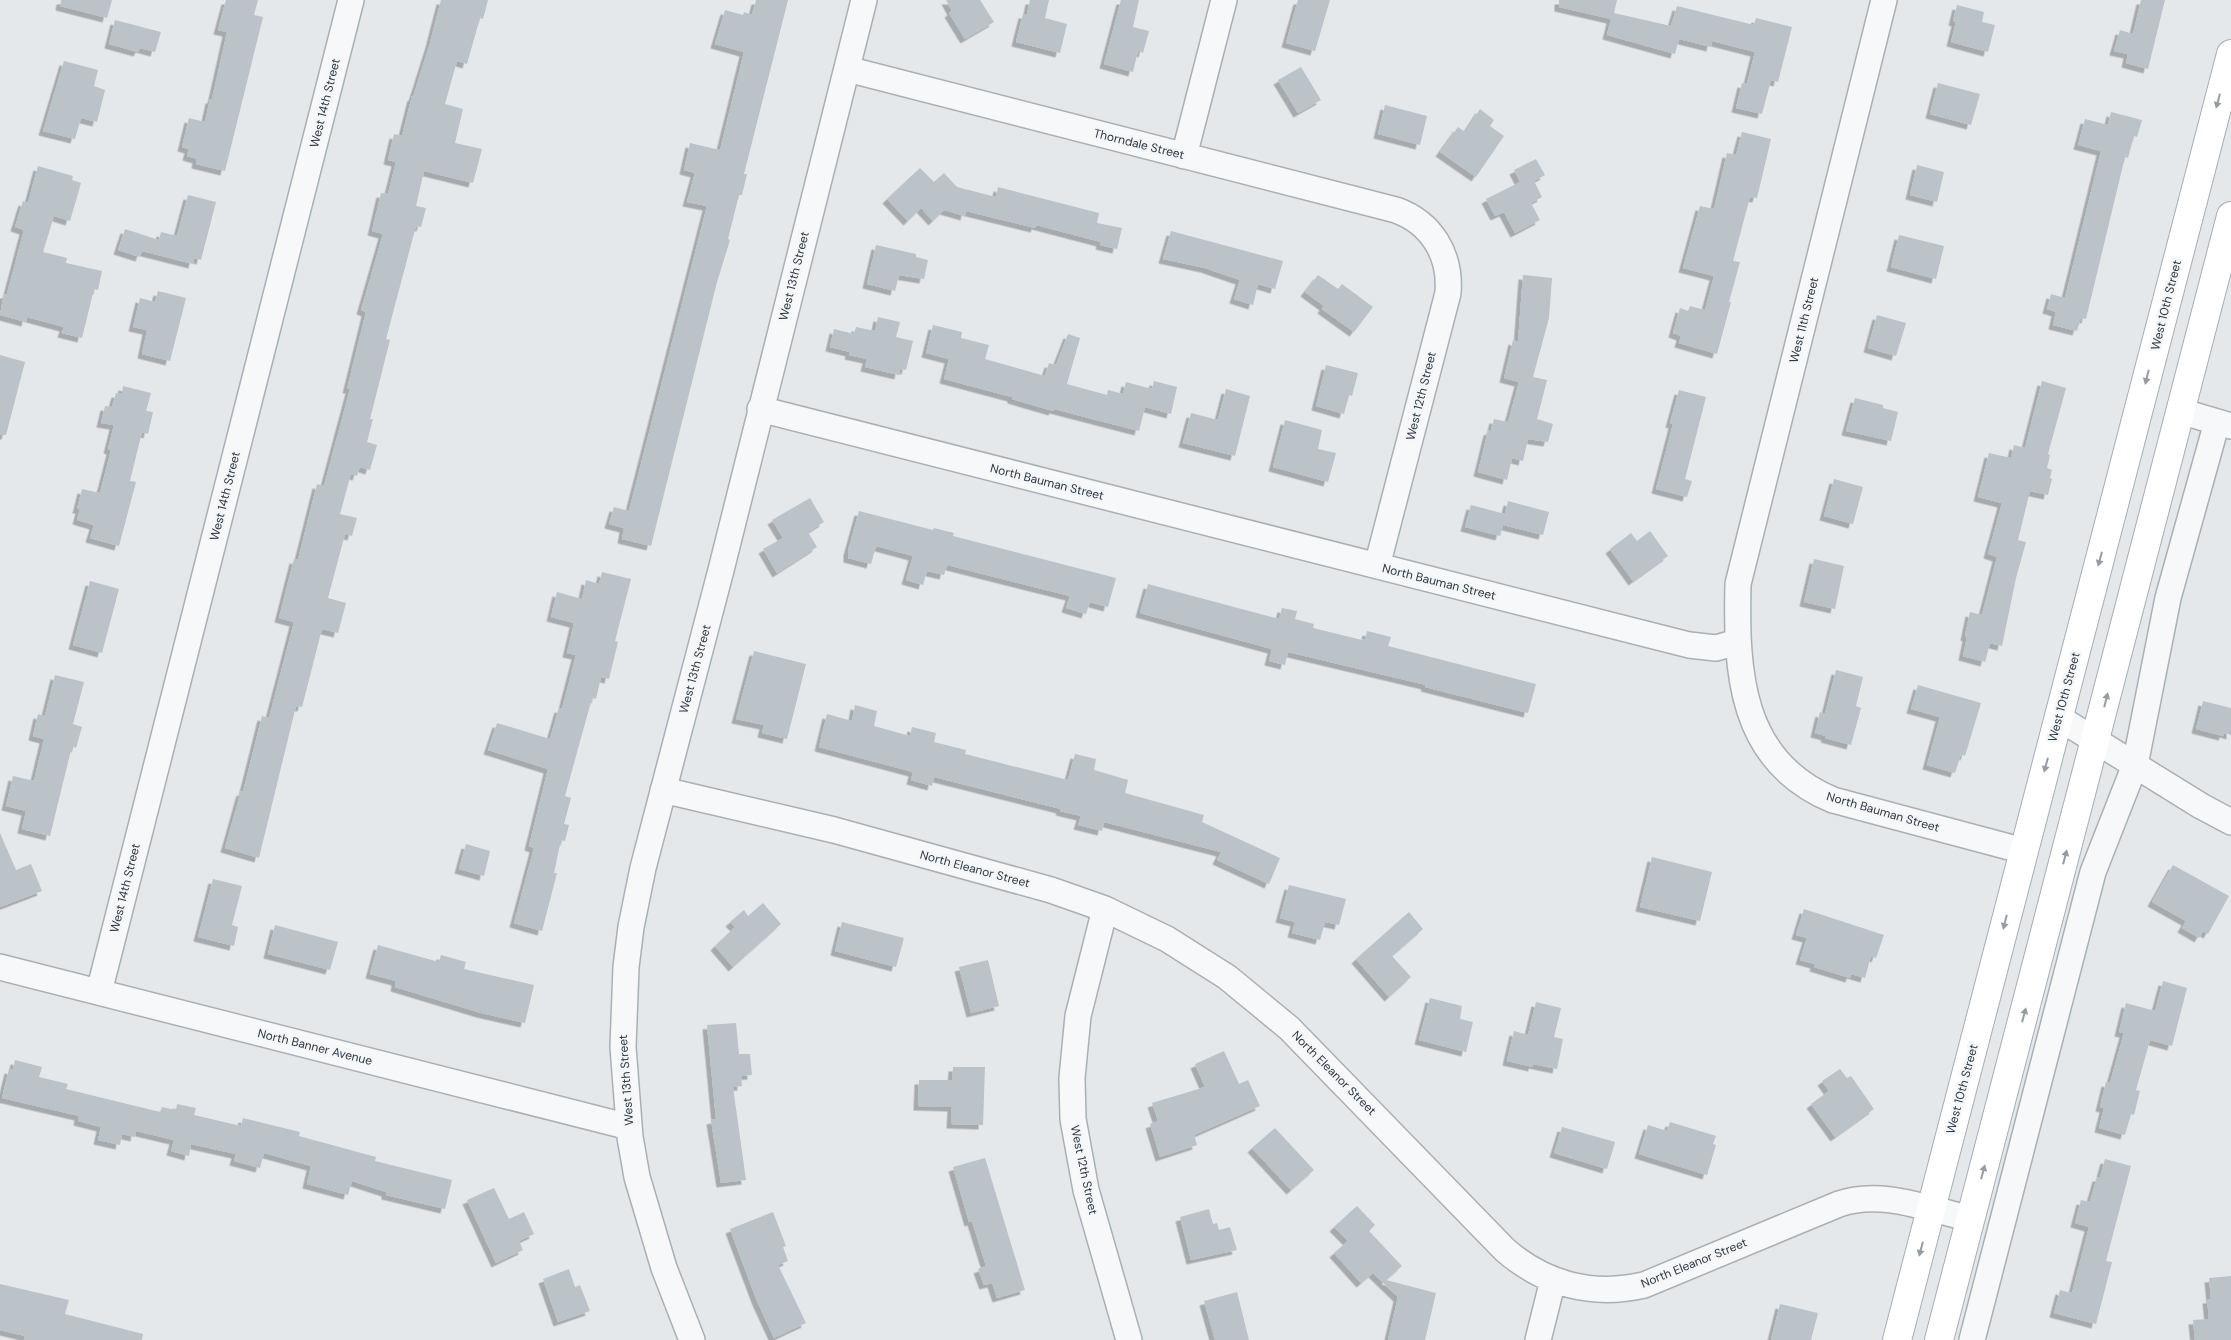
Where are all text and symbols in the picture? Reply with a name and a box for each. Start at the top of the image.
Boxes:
street label: West 14th Street [306,56,344,149]
one-way arrow [2214,94,2222,109]
street label: Thorndale Street [1092,125,1186,163]
street label: West 13th Street [775,230,813,322]
street label: West 10th Street [2147,258,2185,352]
street label: West 11th Street [1786,275,1822,365]
street label: West 12th Street [1402,350,1440,442]
one-way arrow [2143,370,2151,385]
street label: West 14th Street [206,449,244,542]
street label: North Bauman Street [988,460,1106,504]
one-way arrow [2095,551,2103,566]
street label: North Bauman Street [1380,560,1498,604]
street label: West 13th Street [675,623,715,715]
street label: West 10th Street [2044,650,2084,744]
one-way arrow [2102,693,2110,708]
one-way arrow [2042,757,2050,772]
street label: North Bauman Street [1825,788,1942,836]
street label: West 14th Street [106,841,144,934]
street label: North Eleanor Street [918,847,1032,891]
one-way arrow [2061,850,2069,865]
one-way arrow [2001,915,2009,930]
one-way arrow [2020,1007,2028,1022]
street label: North Banner Avenue [256,1025,374,1069]
street label: North Eleanor Street [1288,1027,1380,1119]
street label: West 13th Street [615,1034,637,1126]
street label: West 10th Street [1942,1042,1982,1136]
street label: West 12th Street [1067,1124,1101,1216]
one-way arrow [1979,1164,1987,1179]
street label: North Eleanor Street [1639,1234,1750,1292]
one-way arrow [1917,1241,1925,1257]

